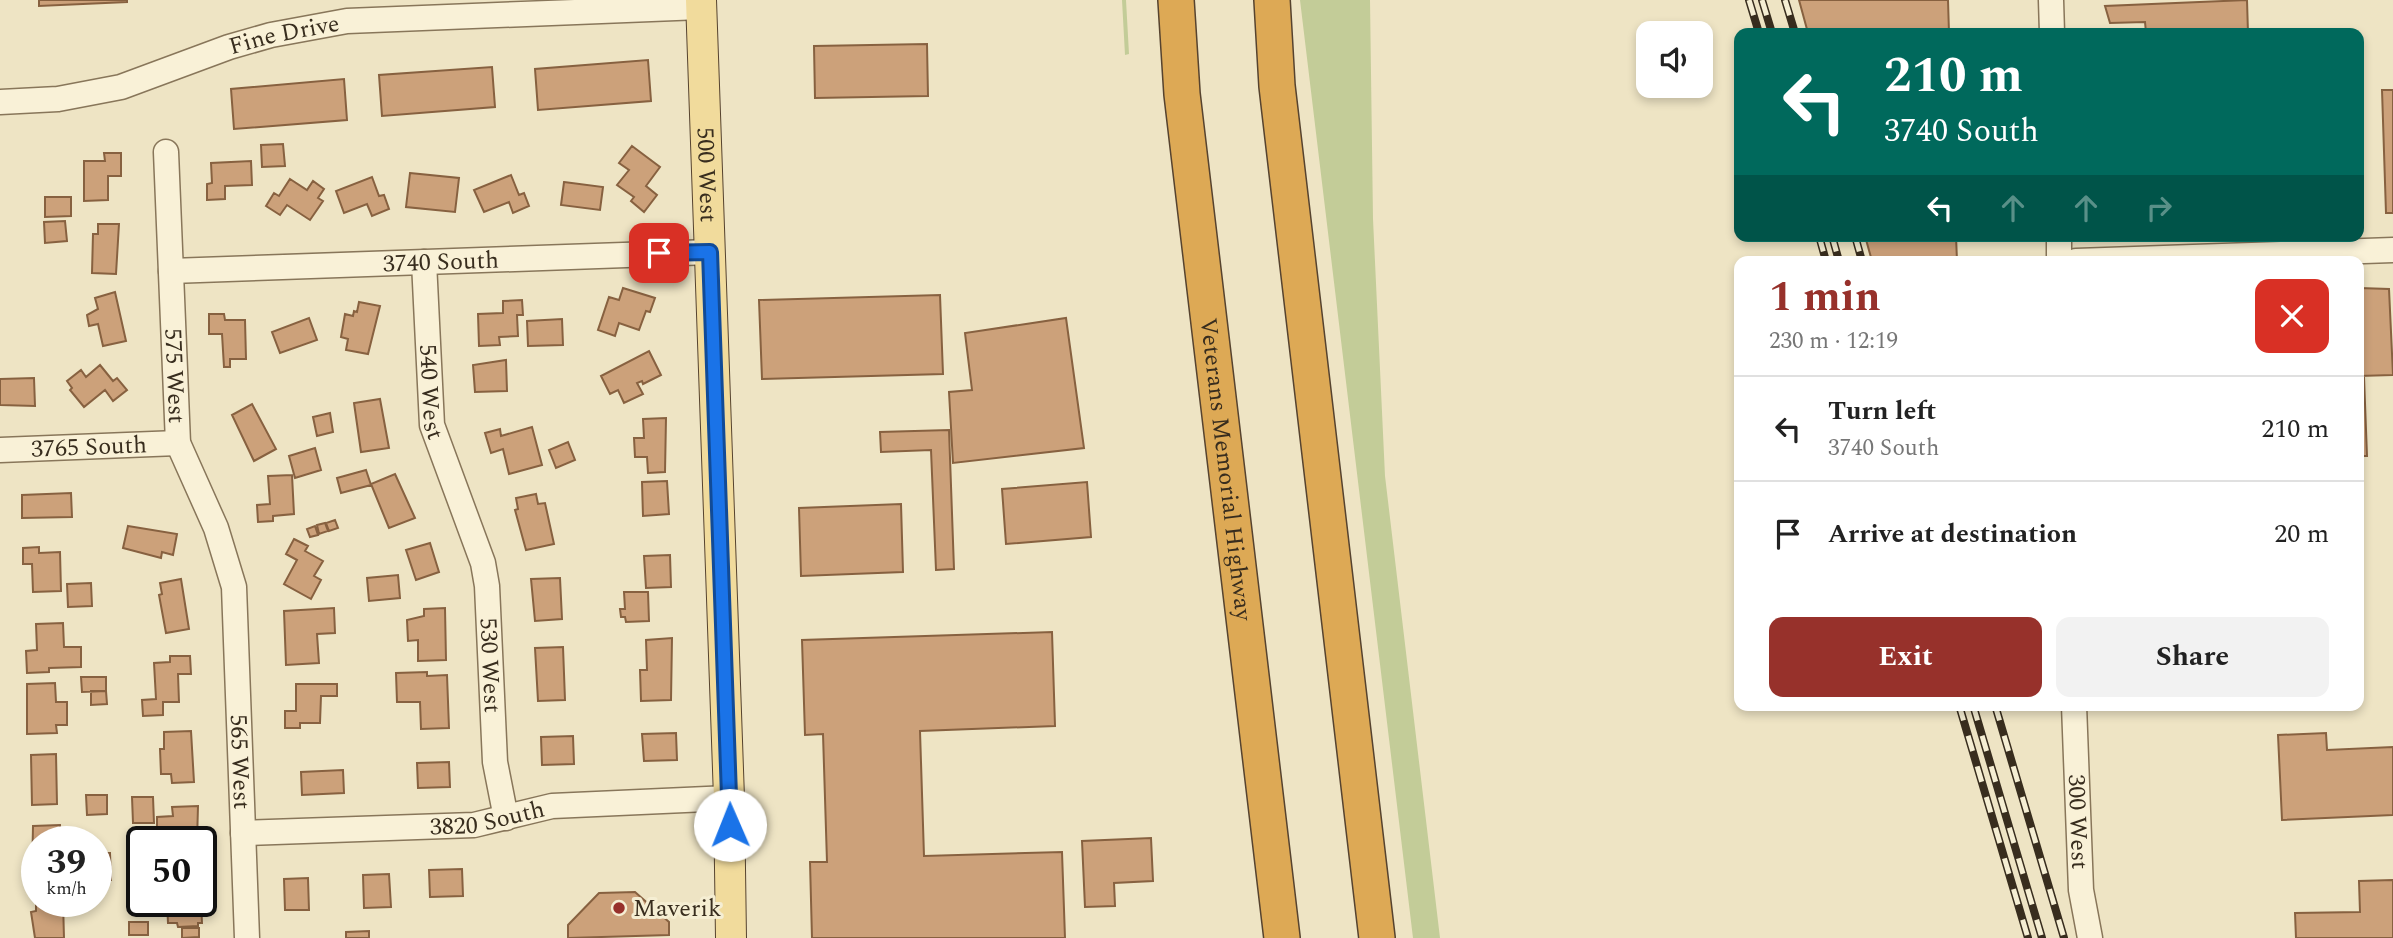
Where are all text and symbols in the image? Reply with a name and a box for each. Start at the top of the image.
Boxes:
street label: Fine Drive [225,6,342,65]
map controls [1636,21,1713,98]
button: sound [1636,21,1713,98]
text: 210 m [1884,39,2023,114]
icon: left [1769,56,1860,147]
text: 3740 South [1884,107,2039,156]
street label: 500 West [686,127,726,223]
icon: left [1921,189,1959,227]
icon: ahead [1994,189,2032,227]
icon: ahead [2067,189,2105,227]
icon: right [2140,189,2178,227]
pin [629,223,689,283]
icon: arrive [640,234,678,272]
street label: 3740 South [382,242,500,283]
text: 1 min [1769,266,1881,329]
button: close [2255,279,2329,353]
street label: Veterans Memorial Highway [1190,316,1261,624]
text: 230 m · 12:19 [1769,324,1898,359]
street label: 575 West [154,327,194,424]
street label: 540 West [409,343,453,445]
text: Turn left [1828,391,1936,431]
text: 210 m [2261,409,2329,449]
icon: left [1769,410,1807,448]
street label: 3765 South [30,427,148,468]
text: 3740 South [1828,431,1939,466]
text: Arrive at destination [1828,514,2077,554]
text: 20 m [2274,514,2329,554]
icon: arrive [1769,515,1807,553]
street label: 530 West [469,617,510,714]
button: Exit [1769,617,2042,697]
button: Share [2056,617,2329,697]
street label: 565 West [220,714,259,810]
street label: 300 West [2058,774,2097,870]
position arrow [693,788,767,862]
street label: 3820 South [429,791,548,846]
speed limit sign: 50 [126,826,217,917]
text: 39 [47,836,86,889]
text: km/h [46,875,87,902]
place label: Maverik [633,891,721,927]
marker: Maverik [611,900,627,916]

